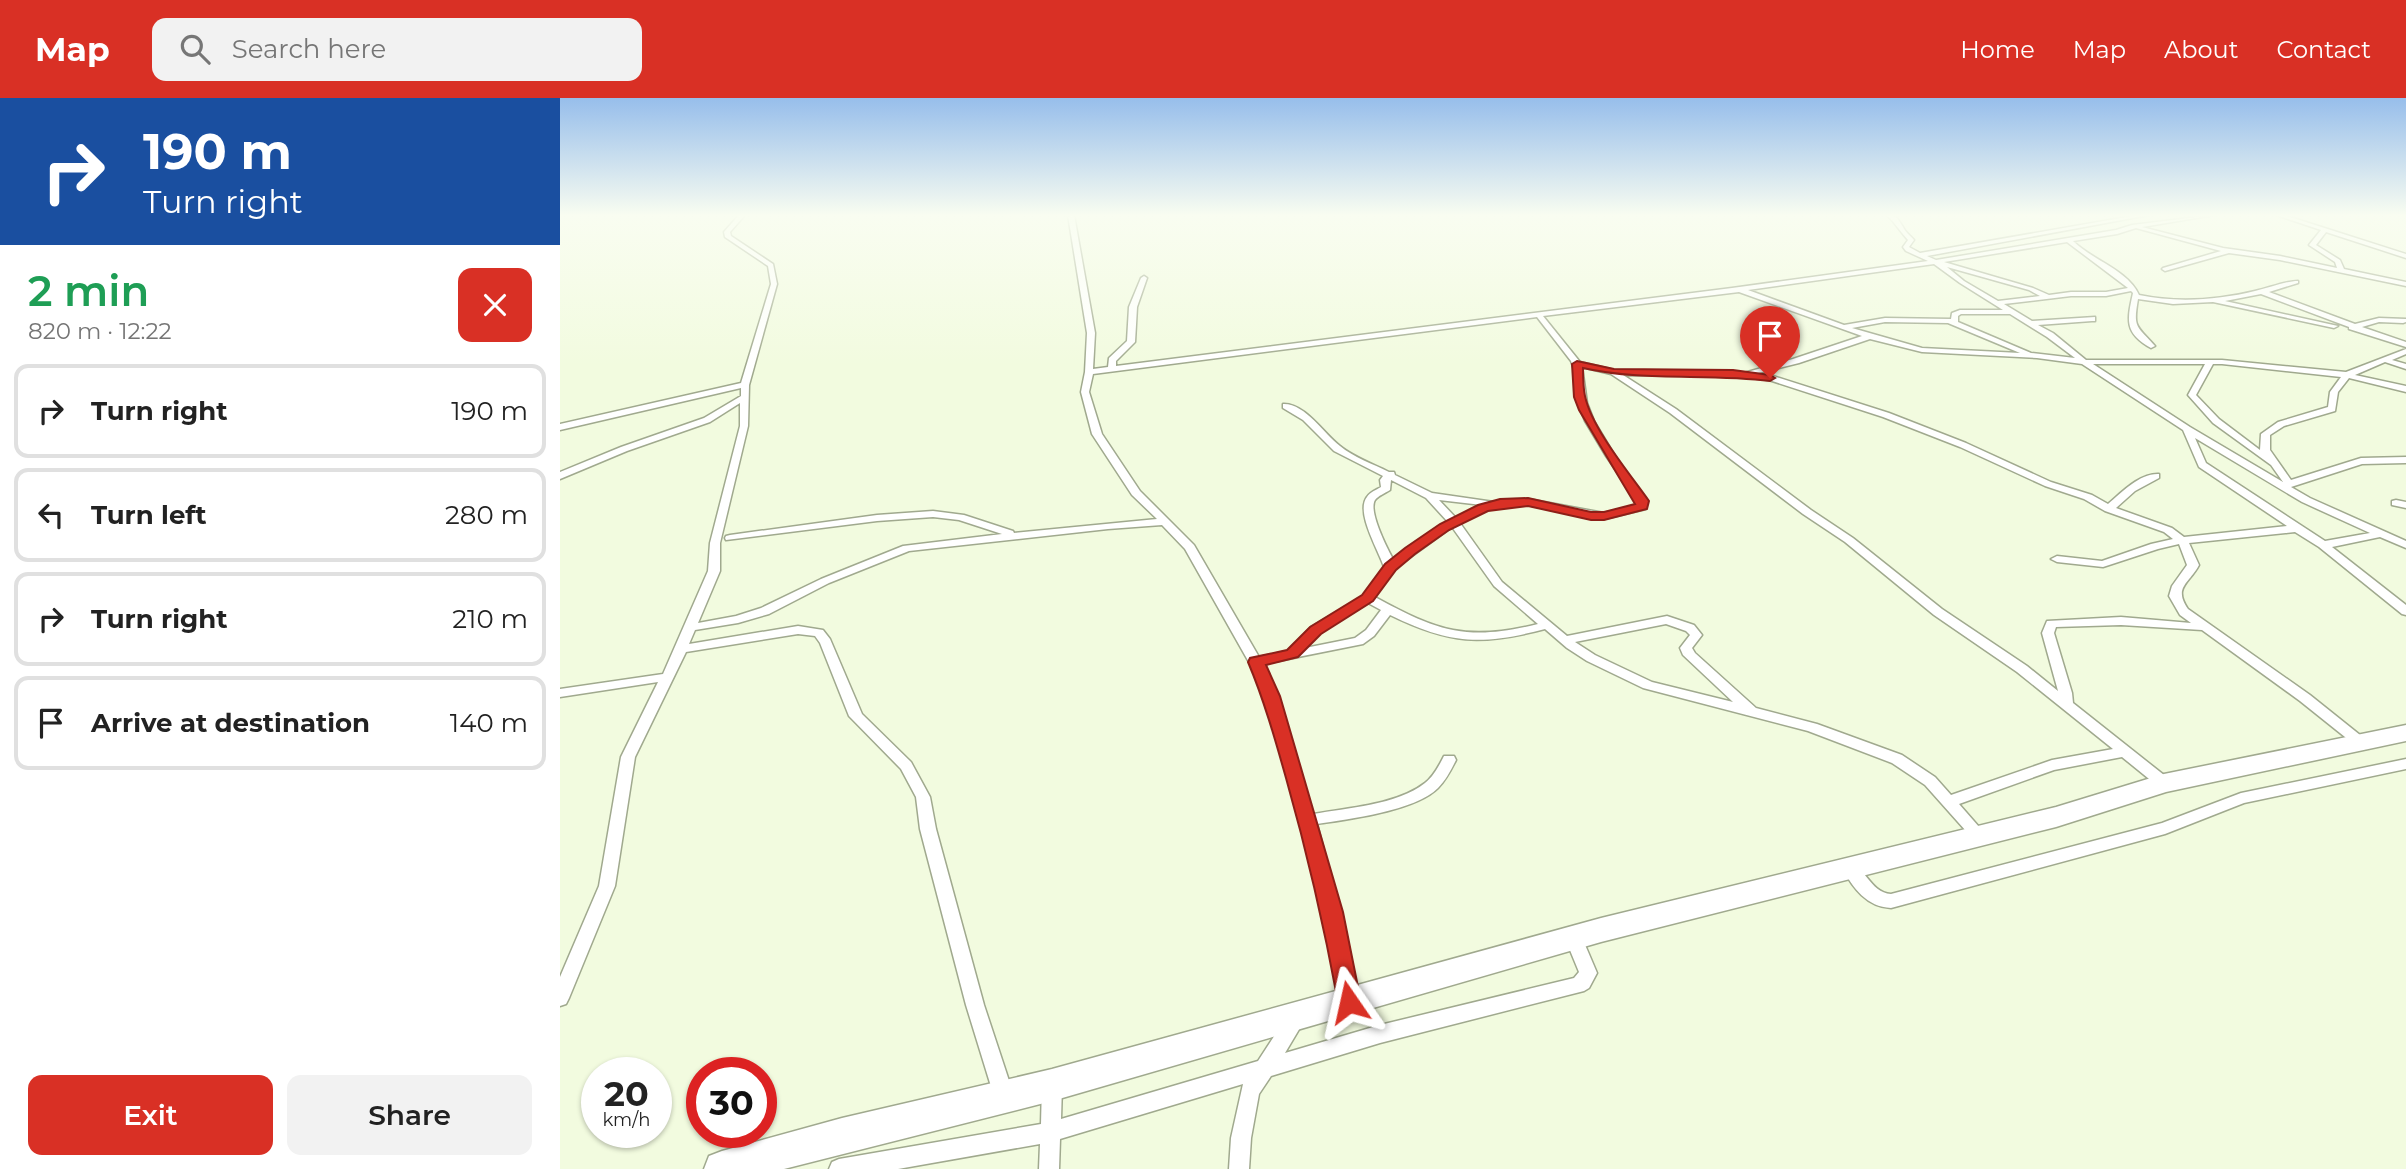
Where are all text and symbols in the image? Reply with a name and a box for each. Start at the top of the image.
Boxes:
search box [152,18,642,81]
text: Map [35,29,110,69]
icon: search [176,30,214,68]
text: Search here [232,33,386,65]
text: Home [1960,35,2035,64]
text: Map [2073,35,2126,64]
text: About [2164,35,2238,64]
text: Contact [2276,35,2371,64]
text: 190 m [143,122,292,181]
icon: right [28,126,119,217]
text: Turn right [143,182,303,221]
text: 2 min [28,265,149,317]
button: close [458,268,532,342]
pin [1740,306,1800,378]
text: 820 m · 12:22 [28,317,172,345]
icon: arrive [1751,317,1789,355]
icon: right [32,392,70,430]
text: Turn right [91,395,227,427]
text: 190 m [451,395,528,427]
icon: left [32,496,70,534]
text: Turn left [91,499,207,531]
text: 280 m [445,499,528,531]
icon: right [32,600,70,638]
text: Turn right [91,603,227,635]
text: 210 m [452,603,528,635]
icon: arrive [32,704,70,742]
text: Arrive at destination [91,707,370,739]
text: 140 m [450,707,528,739]
position arrow [1312,965,1386,1039]
speed limit sign: 30 [686,1057,777,1148]
text: 20 [604,1072,649,1115]
button: Exit [28,1075,273,1155]
button: Share [287,1075,532,1155]
text: km/h [602,1109,651,1131]

